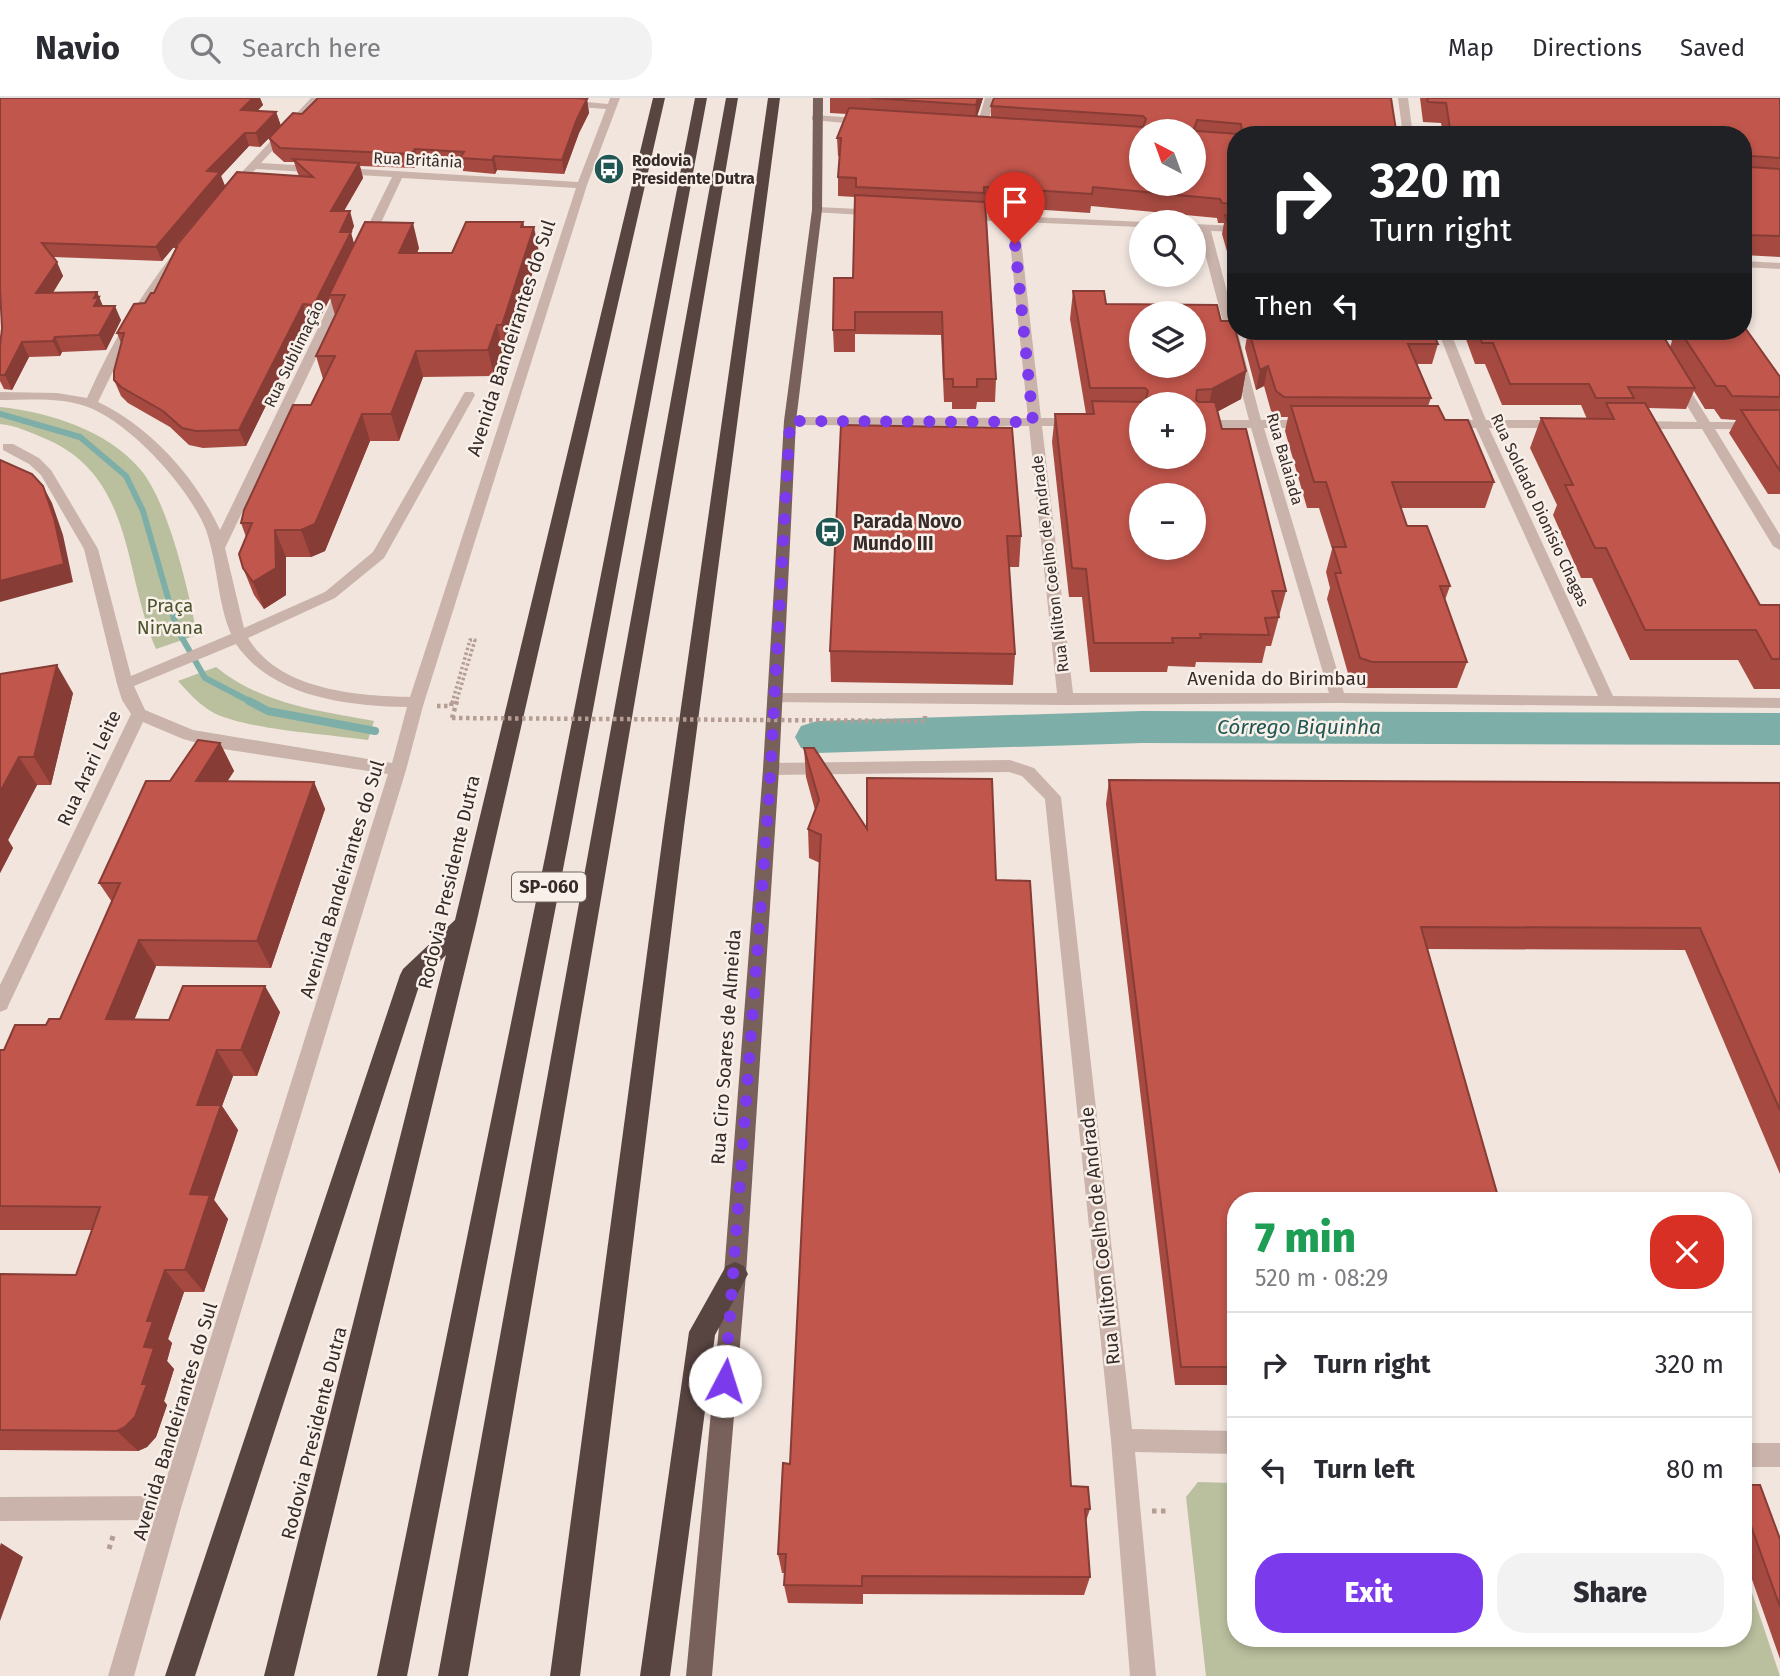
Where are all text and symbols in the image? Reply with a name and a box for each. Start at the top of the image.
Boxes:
search box [162,17,652,80]
text: Navio [35,28,120,68]
icon: search [186,29,224,67]
text: Search here [242,33,381,64]
text: Map [1448,34,1494,62]
text: Directions [1532,34,1642,62]
text: Saved [1680,34,1745,62]
north arrow [1129,119,1206,196]
map controls [1129,119,1206,560]
street label: Rua Britânia [373,148,463,172]
place label: Rodovia Presidente Dutra [632,151,755,188]
text: 320 m [1370,151,1502,210]
bus stop icon: Rodovia Presidente Dutra [592,152,626,186]
icon: right [1255,154,1346,245]
pin [985,172,1045,244]
icon: arrive [996,183,1034,221]
button: search [1129,210,1206,287]
text: Turn right [1370,211,1512,249]
street label: Avenida Bandeirantes do Sul [462,216,560,459]
icon: left [1327,287,1365,325]
text: Then [1255,291,1313,322]
street label: Rua Sublimação [260,297,329,411]
button: layers [1129,301,1206,378]
button: + [1129,392,1206,469]
street label: Rua Balaiada [1263,411,1307,507]
street label: Rua Soldado Dionísio Chagas [1487,411,1593,609]
street label: Rua Nílton Coelho de Andrade [1027,454,1073,674]
button: − [1129,483,1206,560]
place label: Parada Novo Mundo III [853,510,962,555]
bus stop icon: Parada Novo Mundo III [813,515,847,549]
park label: Praça Nirvana [137,594,203,639]
street label: Avenida do Birimbau [1187,667,1367,690]
street label: Rua Arari Leite [52,706,126,830]
water label: Córrego Biquinha [1217,714,1381,740]
street label: Avenida Bandeirantes do Sul [295,757,389,1001]
street label: Rodovia Presidente Dutra [413,773,485,991]
road number: SP-060 [512,872,586,902]
street label: Rua Ciro Soares de Almeida [706,928,746,1166]
street label: Rua Nílton Coelho de Andrade [1075,1106,1125,1366]
text: 7 min [1255,1213,1356,1263]
button: close [1650,1215,1724,1289]
text: 520 m · 08:29 [1255,1264,1388,1292]
street label: Avenida Bandeirantes do Sul [128,1299,222,1543]
street label: Rodovia Presidente Dutra [276,1324,352,1542]
position arrow [688,1344,762,1418]
icon: right [1255,1346,1293,1384]
text: Turn right [1314,1349,1431,1380]
text: 320 m [1655,1349,1724,1380]
icon: left [1255,1451,1293,1489]
text: Turn left [1314,1454,1415,1485]
text: 80 m [1666,1454,1724,1485]
button: Exit [1255,1553,1483,1633]
button: Share [1497,1553,1724,1633]

